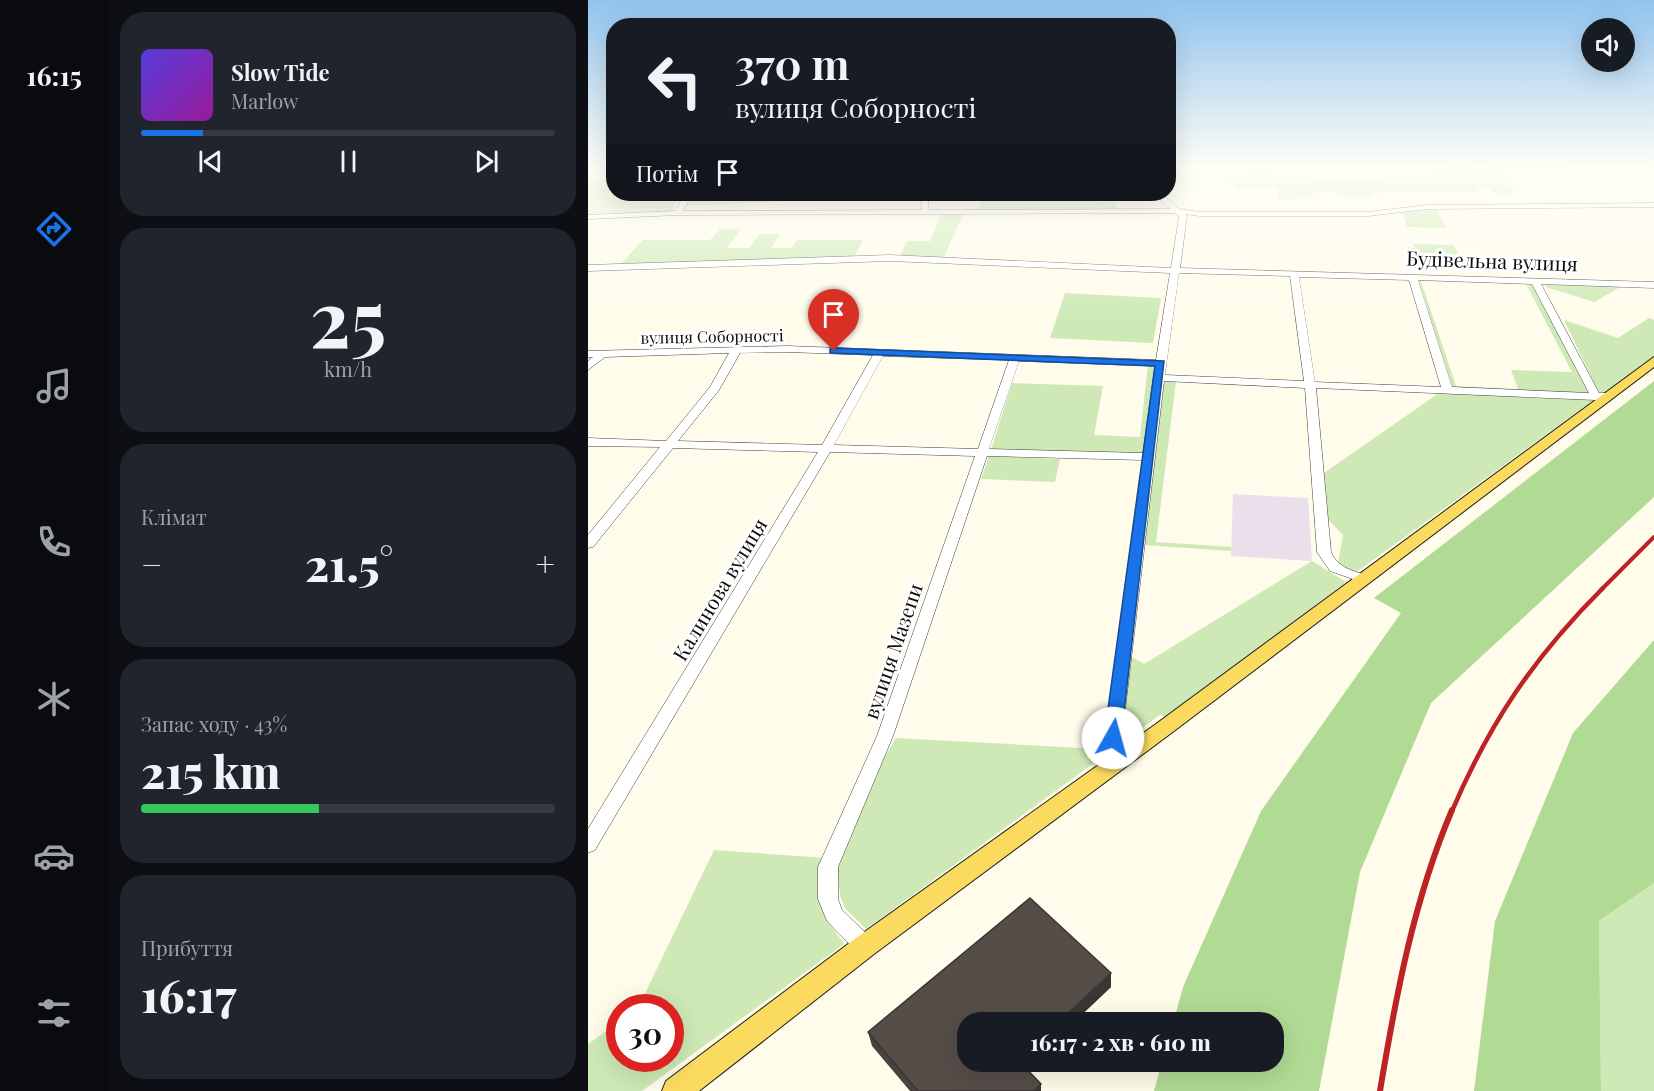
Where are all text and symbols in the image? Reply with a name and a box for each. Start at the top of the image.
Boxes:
map controls [1581,18,1635,72]
button: sound [1581,18,1635,72]
text: 370 m [735,35,850,91]
icon: left [636,42,714,120]
text: 16:15 [26,57,82,93]
text: Slow Tide [231,57,330,87]
text: Marlow [231,87,299,114]
text: вулиця Соборності [735,89,976,125]
icon: previous [194,145,227,178]
icon: pause [332,145,365,178]
icon: next [470,145,503,178]
icon: arrive [711,156,744,189]
text: Потім [636,158,699,188]
icon: directions [33,208,75,250]
street label: Будівельна вулиця [1406,244,1579,276]
text: 25 [310,264,386,368]
pin [808,289,859,351]
icon: arrive [817,298,850,331]
street label: вулиця Соборності [640,324,784,348]
text: km/h [324,355,372,382]
icon: music [33,365,75,407]
text: Клімат [141,503,207,530]
street label: Калинова вулиця [666,512,772,665]
icon: phone [33,521,75,563]
text: 21.5° [305,533,393,593]
text: − [141,541,162,585]
text: + [536,541,555,585]
street label: вулиця Мазепи [856,579,928,723]
icon: climate [33,678,75,720]
position arrow [1081,706,1145,770]
text: Запас ходу · 43% [141,710,287,737]
text: 215 km [141,740,281,800]
icon: car [33,835,75,877]
text: Прибуття [141,934,233,961]
text: 16:17 [141,964,237,1024]
icon: filters [33,992,75,1034]
speed limit sign: 30 [606,994,684,1072]
text: 16:17 · 2 хв · 610 m [1030,1027,1211,1057]

